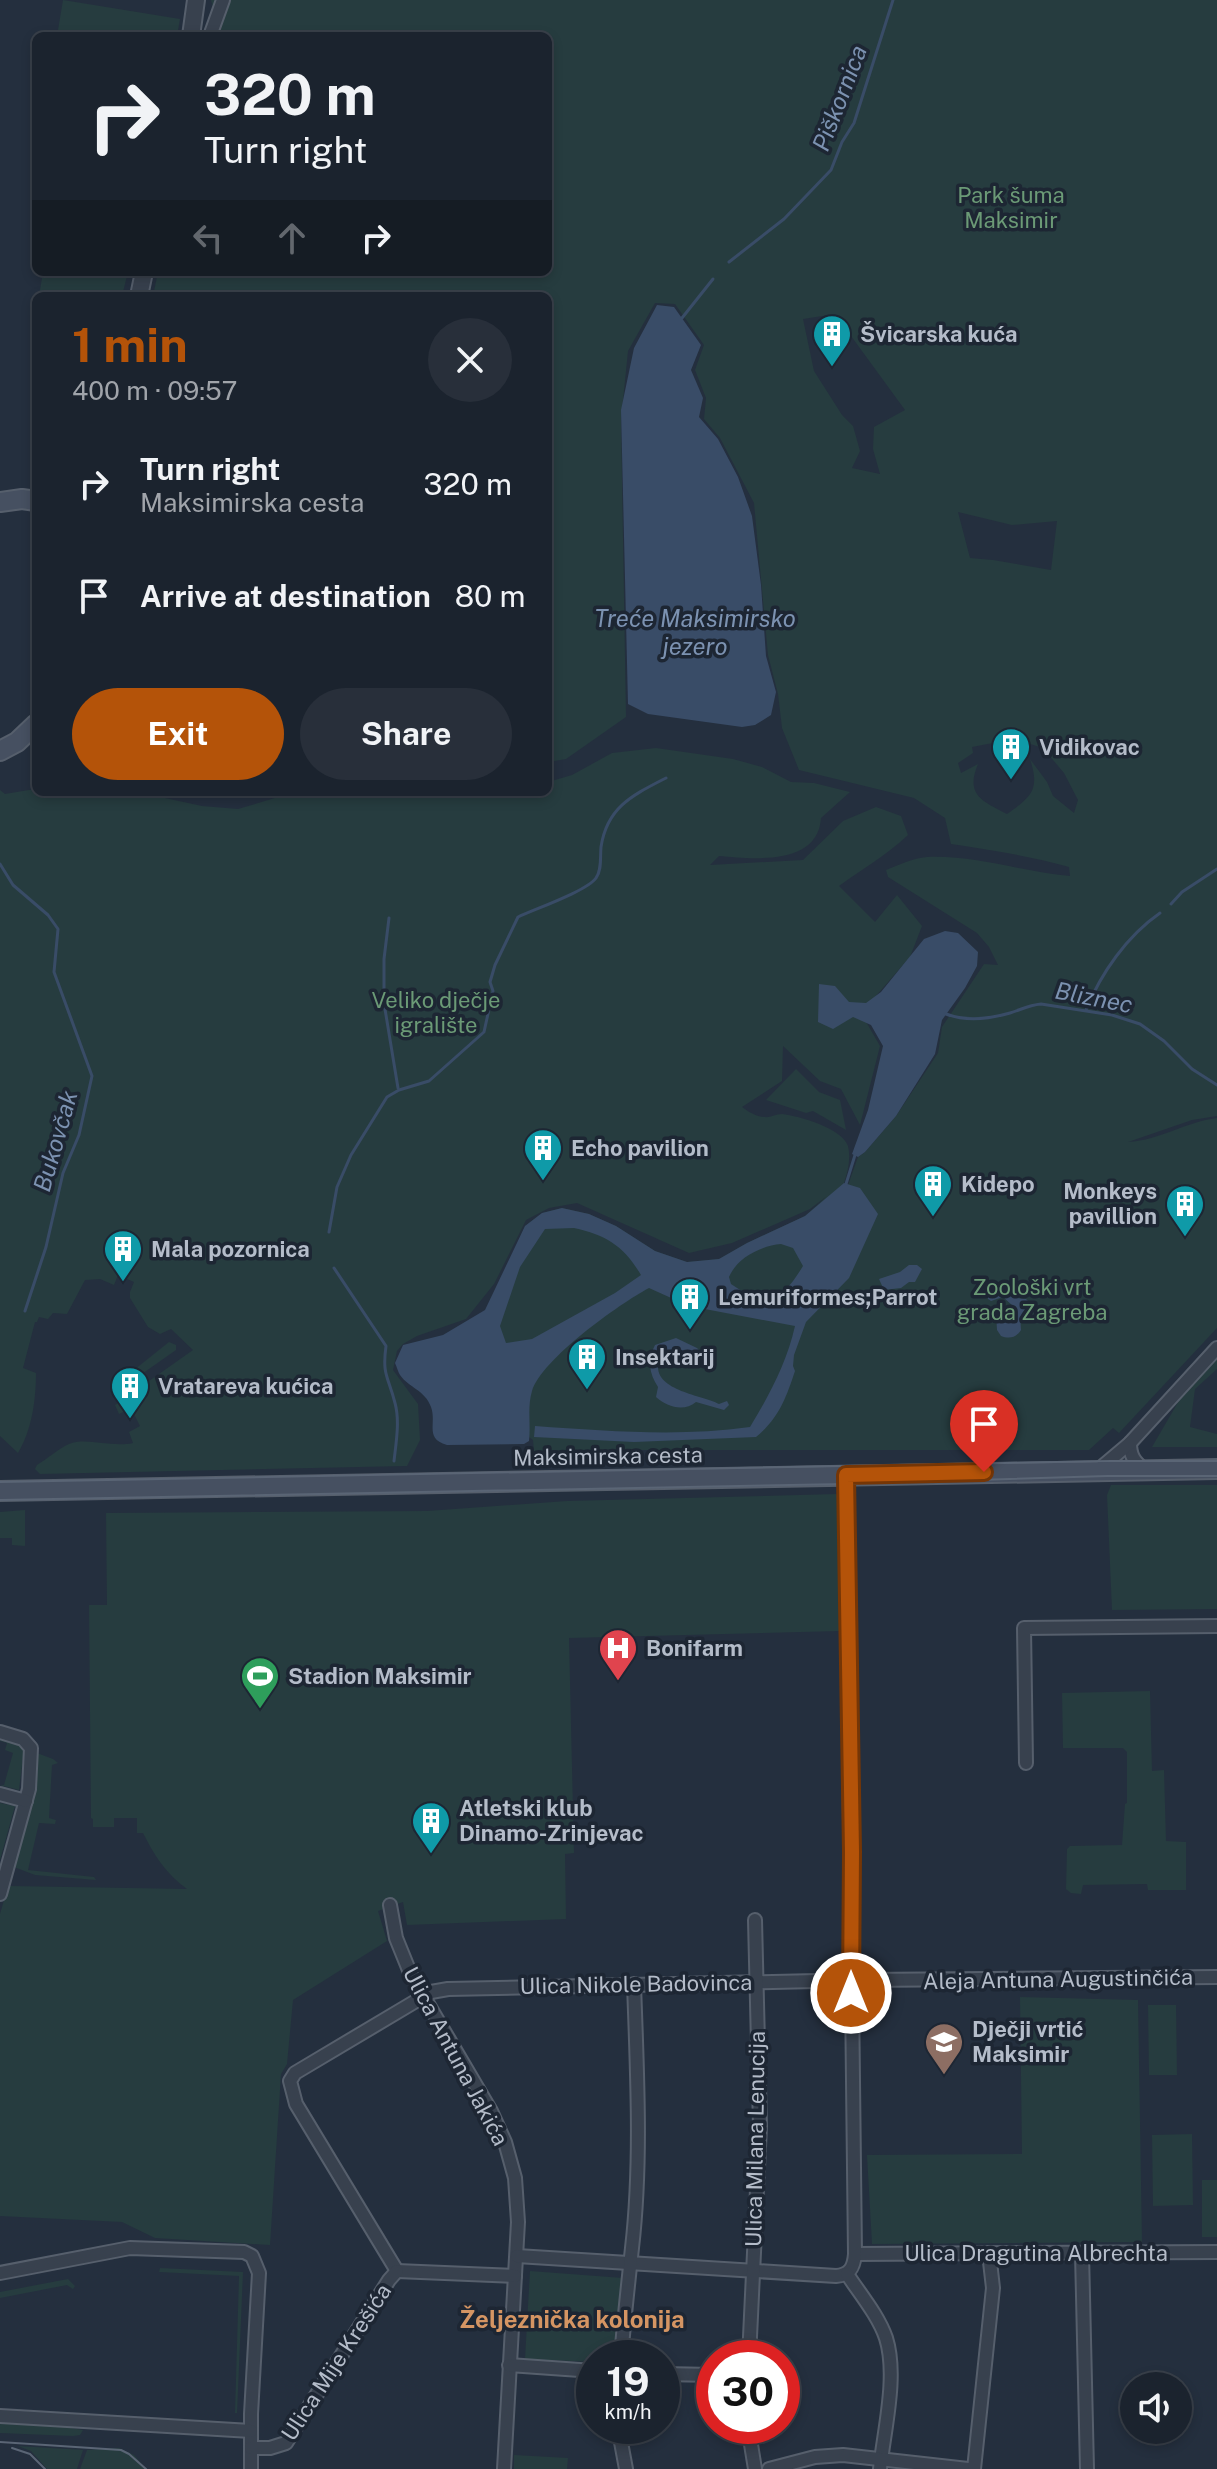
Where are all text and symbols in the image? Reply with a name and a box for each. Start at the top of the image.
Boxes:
water label: Piškornica [806,41,872,155]
text: 320 m [204,62,376,128]
icon: right [72,64,176,168]
text: Turn right [204,129,367,171]
park label: Park šuma Maksimir [957,182,1065,233]
icon: left [186,216,230,260]
icon: ahead [270,216,314,260]
icon: right [354,216,398,260]
building icon: Švicarska kuća [811,313,853,368]
text: 1 min [72,316,188,373]
button: close [428,318,512,402]
place label: Švicarska kuća [860,321,1018,347]
text: 400 m · 09:57 [72,375,237,406]
text: Turn right [140,451,280,487]
icon: right [72,462,116,506]
text: 320 m [424,466,512,502]
text: Maksimirska cesta [140,487,364,518]
icon: arrive [72,574,116,618]
text: Arrive at destination [140,578,431,614]
text: 80 m [455,578,526,614]
water label: Treće Maksimirsko jezero [594,604,796,660]
button: Exit [72,688,284,780]
button: Share [300,688,512,780]
building icon: Vidikovac [990,726,1032,781]
place label: Vidikovac [1039,734,1140,760]
water label: Bliznec [1053,976,1135,1018]
park label: Veliko dječje igralište [371,987,501,1038]
water label: Bukovčak [27,1087,83,1195]
building icon: Echo pavilion [522,1127,564,1182]
place label: Echo pavilion [571,1135,709,1161]
building icon: Kidepo [912,1163,954,1218]
place label: Kidepo [961,1171,1035,1197]
place label: Monkeys pavillion [1063,1178,1157,1229]
building icon: Monkeys pavillion [1164,1183,1206,1238]
building icon: Mala pozornica [102,1228,144,1283]
place label: Mala pozornica [151,1236,310,1262]
park label: Zoološki vrt grada Zagreba [957,1274,1107,1325]
building icon: Lemuriformes;Parrot [669,1276,711,1331]
place label: Lemuriformes;Parrot [718,1284,938,1310]
building icon: Insektarij [566,1336,608,1391]
place label: Insektarij [615,1344,715,1370]
building icon: Vratareva kućica [109,1365,151,1420]
place label: Vratareva kućica [158,1373,334,1399]
pin [950,1390,1018,1472]
icon: arrive [962,1402,1006,1446]
street label: Maksimirska cesta [513,1441,703,1471]
hospital icon: Bonifarm [597,1627,639,1682]
place label: Bonifarm [646,1635,743,1661]
sports icon: Stadion Maksimir [239,1655,281,1710]
place label: Stadion Maksimir [288,1663,472,1689]
place label: Atletski klub Dinamo-Zrinjevac [459,1795,644,1846]
building icon: Atletski klub Dinamo-Zrinjevac [410,1800,452,1855]
position arrow [809,1951,893,2035]
street label: Ulica Antuna Jakića [398,1962,514,2150]
street label: Aleja Antuna Augustinčića [923,1964,1193,1994]
street label: Ulica Nikole Badovinca [519,1969,753,1999]
place label: Dječji vrtić Maksimir [972,2016,1084,2067]
school or university icon: Dječji vrtić Maksimir [923,2021,965,2076]
street label: Ulica Milana Lenucija [740,2031,770,2247]
street label: Ulica Dragutina Albrechta [904,2240,1168,2266]
street label: Ulica Mije Krešića [276,2279,396,2445]
district label: Željeznička kolonija [459,2305,685,2333]
speed limit sign: 30 [696,2340,800,2444]
text: 19 [606,2358,650,2405]
map controls [1120,2372,1192,2444]
button: sound [1120,2372,1192,2444]
text: km/h [604,2400,652,2424]

